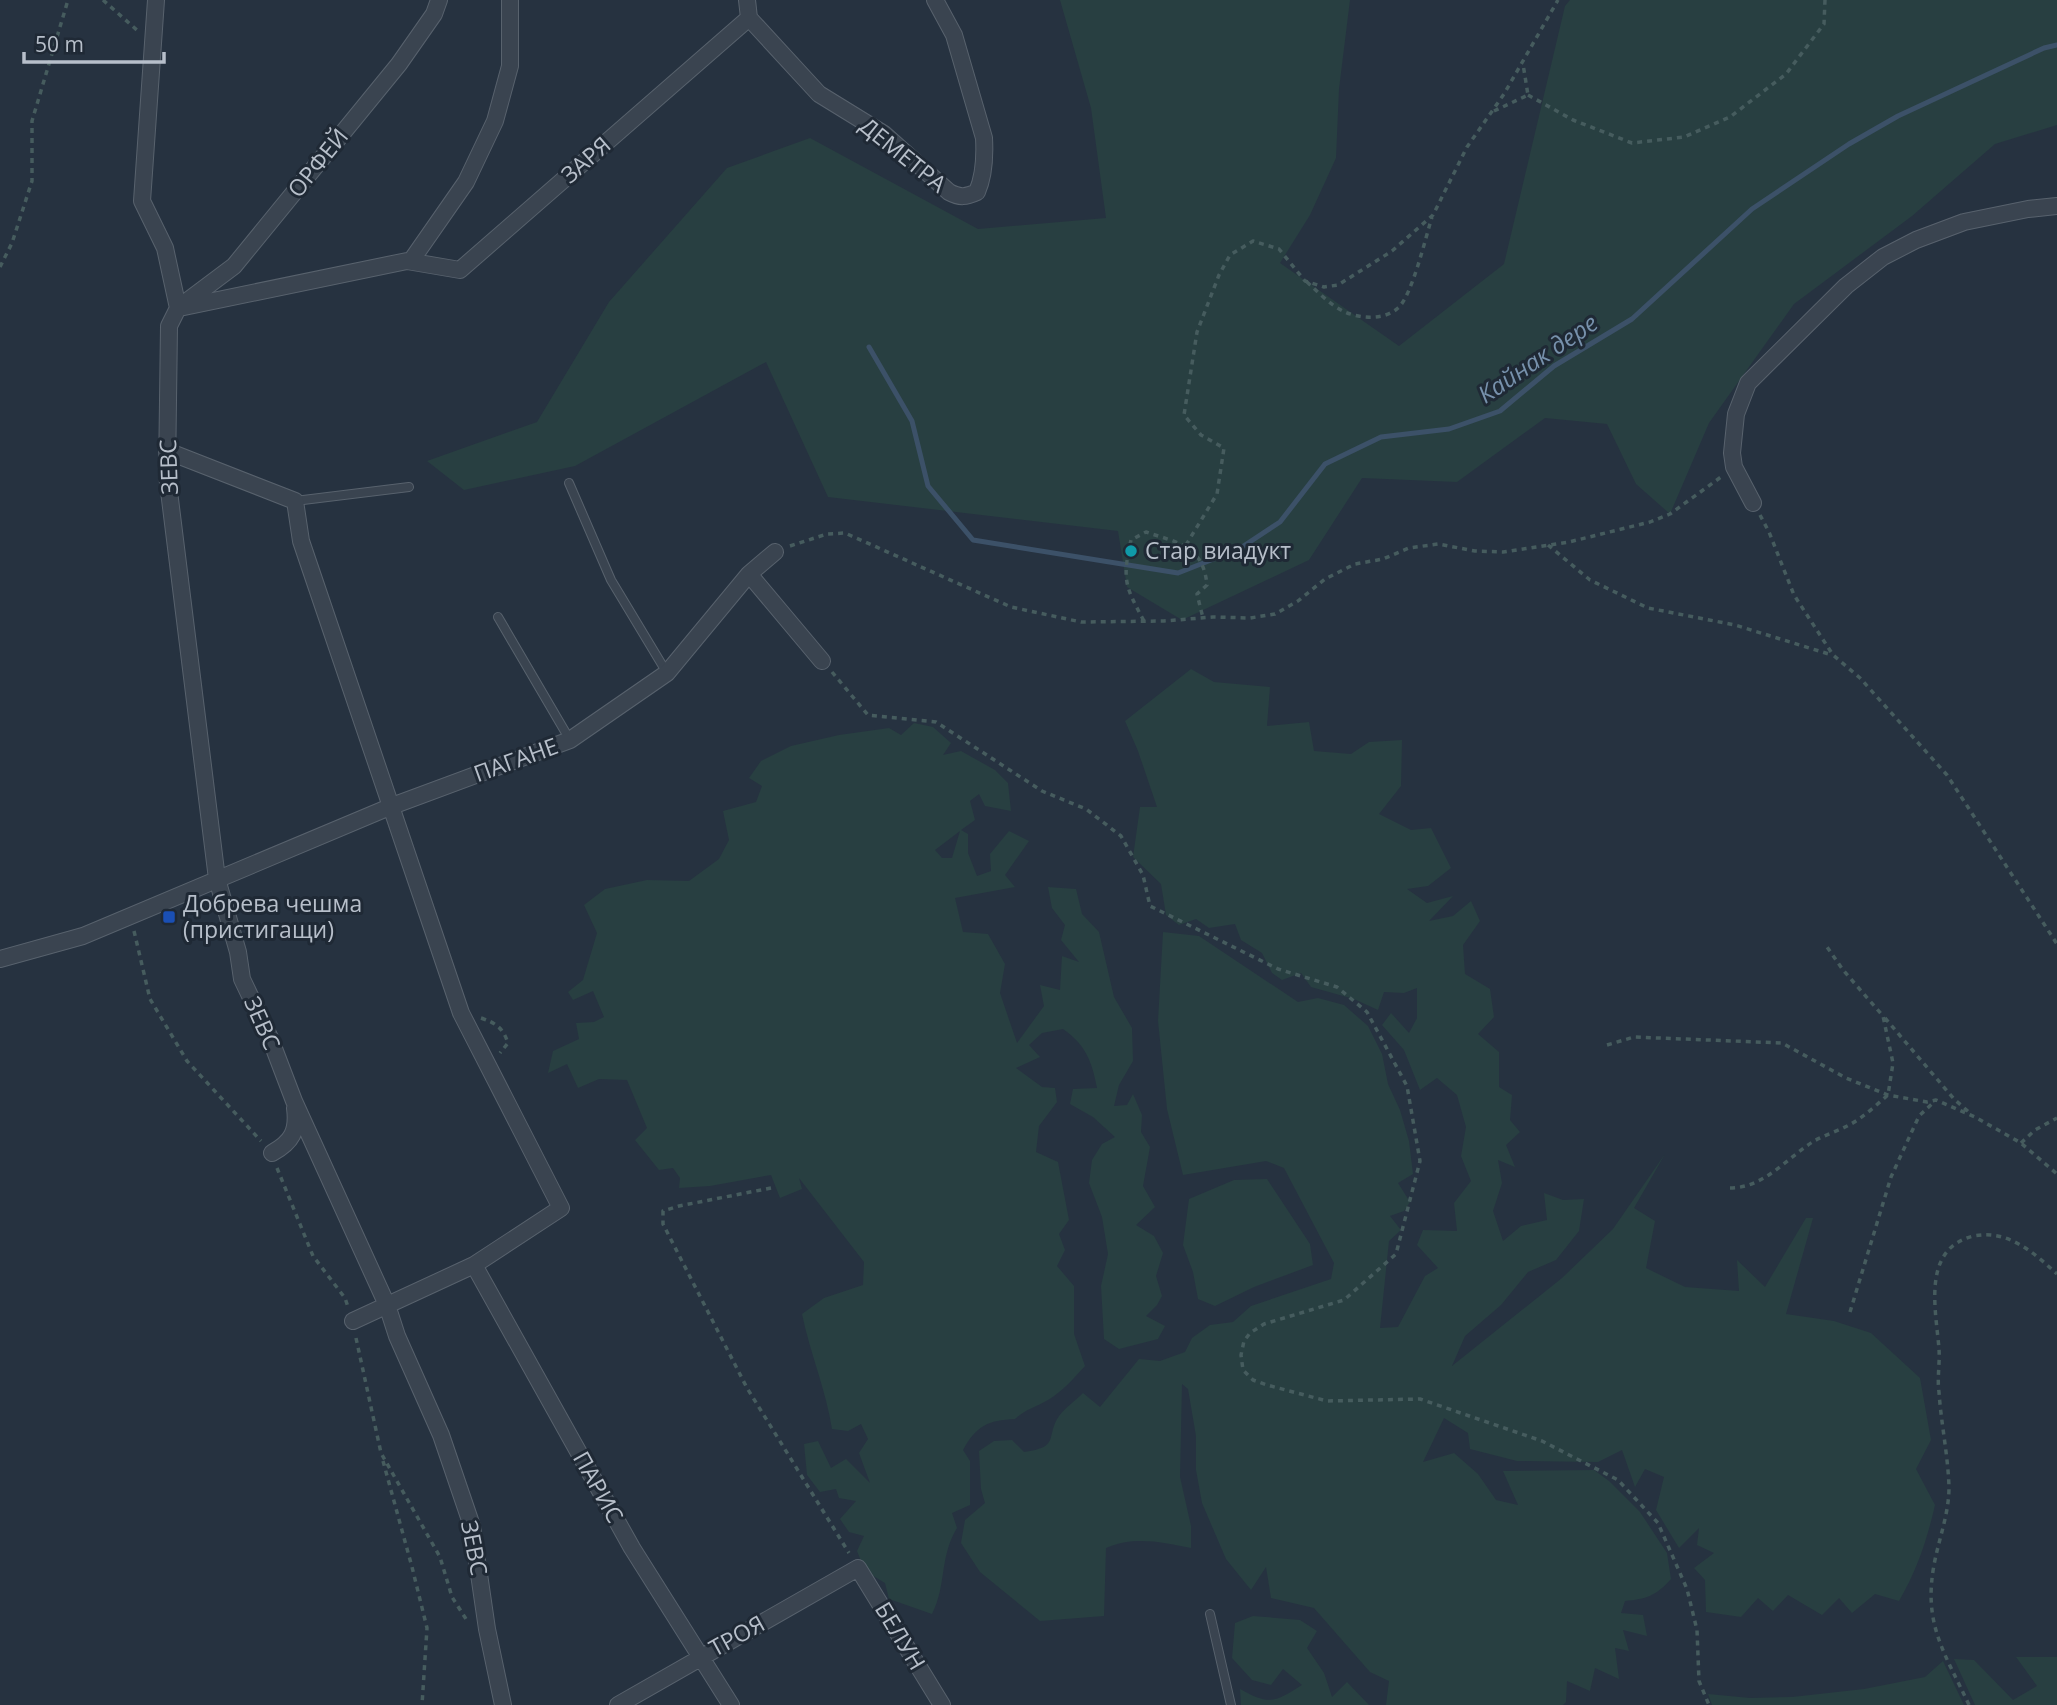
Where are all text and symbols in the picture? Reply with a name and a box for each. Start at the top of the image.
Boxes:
scale bar [24,21,164,65]
text: 50 m [35,30,84,58]
street label: ДЕМЕТРА [854,109,954,199]
street label: ОРФЕЙ [280,121,355,204]
street label: ЗАРЯ [554,129,617,190]
water label: Кайнак дере [1471,306,1604,410]
street label: ЗЕВС [151,439,185,495]
place label: Стар виадукт [1145,534,1291,566]
marker: Стар виадукт [1123,543,1139,559]
street label: ПАГАНЕ [469,729,562,789]
place label: Добрева чешма (пристигащи) [183,887,362,945]
marker: Добрева чешма (пристигащи) [161,909,177,925]
street label: ЗЕВС [237,991,289,1054]
street label: ПАРИС [566,1445,632,1528]
street label: ЗЕВС [454,1517,496,1578]
street label: БЕЛУН [868,1595,934,1676]
street label: ТРОЯ [703,1607,770,1663]

